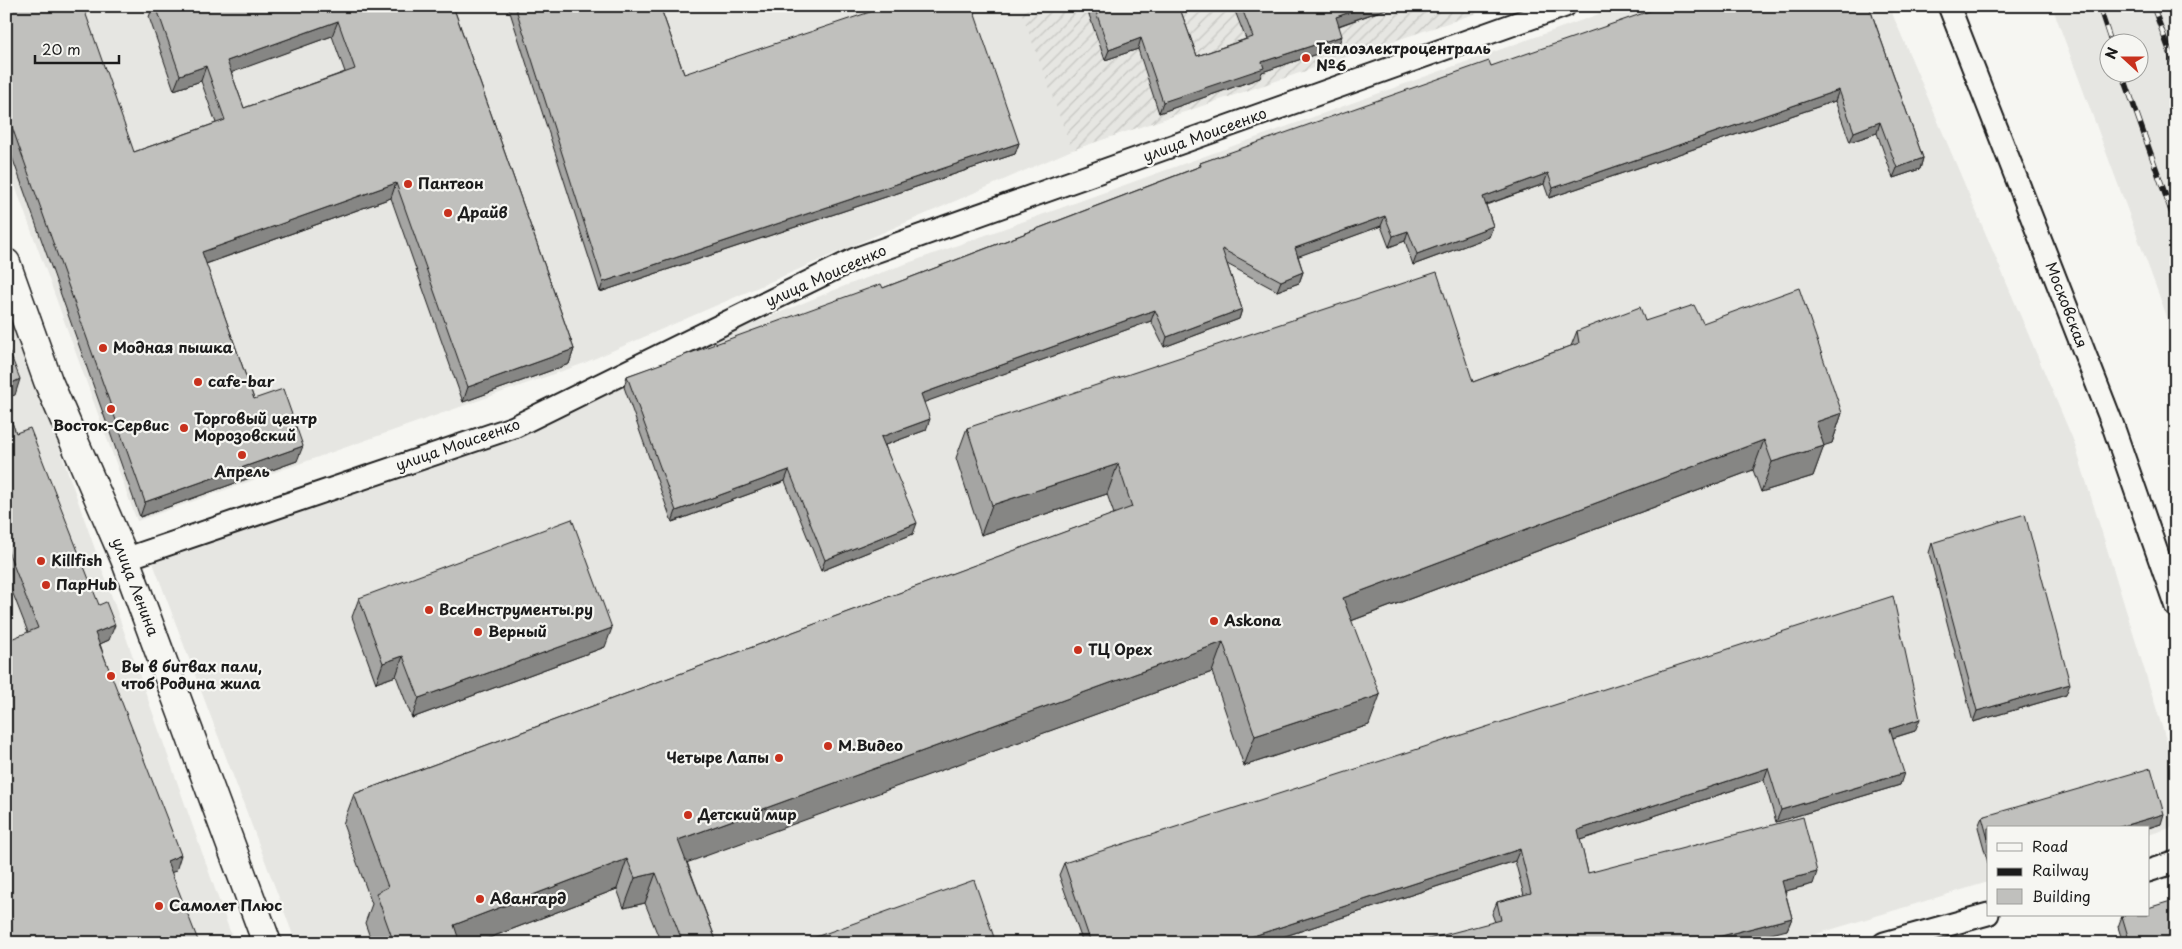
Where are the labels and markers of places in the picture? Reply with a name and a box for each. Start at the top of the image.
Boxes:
place label: Теплоэлектроцентраль №6 [1316,36,1491,76]
marker: Теплоэлектроцентраль №6 [1300,52,1312,64]
place label: Пантеон [418,171,484,194]
marker: Пантеон [402,178,414,190]
place label: Драйв [457,200,508,223]
marker: Драйв [442,207,454,219]
place label: Модная пышка [113,335,234,358]
marker: Модная пышка [97,342,109,354]
place label: cafe-bar [208,369,275,392]
marker: cafe-bar [192,376,204,388]
marker: Восток-Сервис [105,403,117,415]
place label: Торговый центр Морозовский [194,406,317,446]
place label: Восток-Сервис [53,413,169,436]
marker: Торговый центр Морозовский [178,422,190,434]
marker: Апрель [236,449,248,461]
place label: Апрель [213,459,270,482]
place label: Killfish [51,548,103,571]
marker: Killfish [35,555,47,567]
place label: ПарHub [56,572,117,595]
marker: ПарHub [40,579,52,591]
place label: ВсеИнструменты.ру [439,597,593,620]
marker: ВсеИнструменты.ру [423,604,435,616]
place label: Askona [1223,608,1281,631]
marker: Askona [1208,615,1220,627]
place label: Верный [488,619,547,642]
marker: Верный [472,626,484,638]
place label: ТЦ Орех [1088,637,1153,660]
marker: ТЦ Орех [1072,644,1084,656]
place label: Вы в битвах пали, чтоб Родина жила [121,654,262,694]
marker: Вы в битвах пали, чтоб Родина жила [105,670,117,682]
place label: М.Видео [838,733,903,756]
marker: М.Видео [822,740,834,752]
place label: Четыре Лапы [666,745,769,768]
marker: Четыре Лапы [773,752,785,764]
place label: Детский мир [697,802,797,825]
marker: Детский мир [682,809,694,821]
place label: Авангард [490,886,566,909]
place label: Самолет Плюс [169,893,282,916]
marker: Авангард [474,893,486,905]
marker: Самолет Плюс [153,900,165,912]

